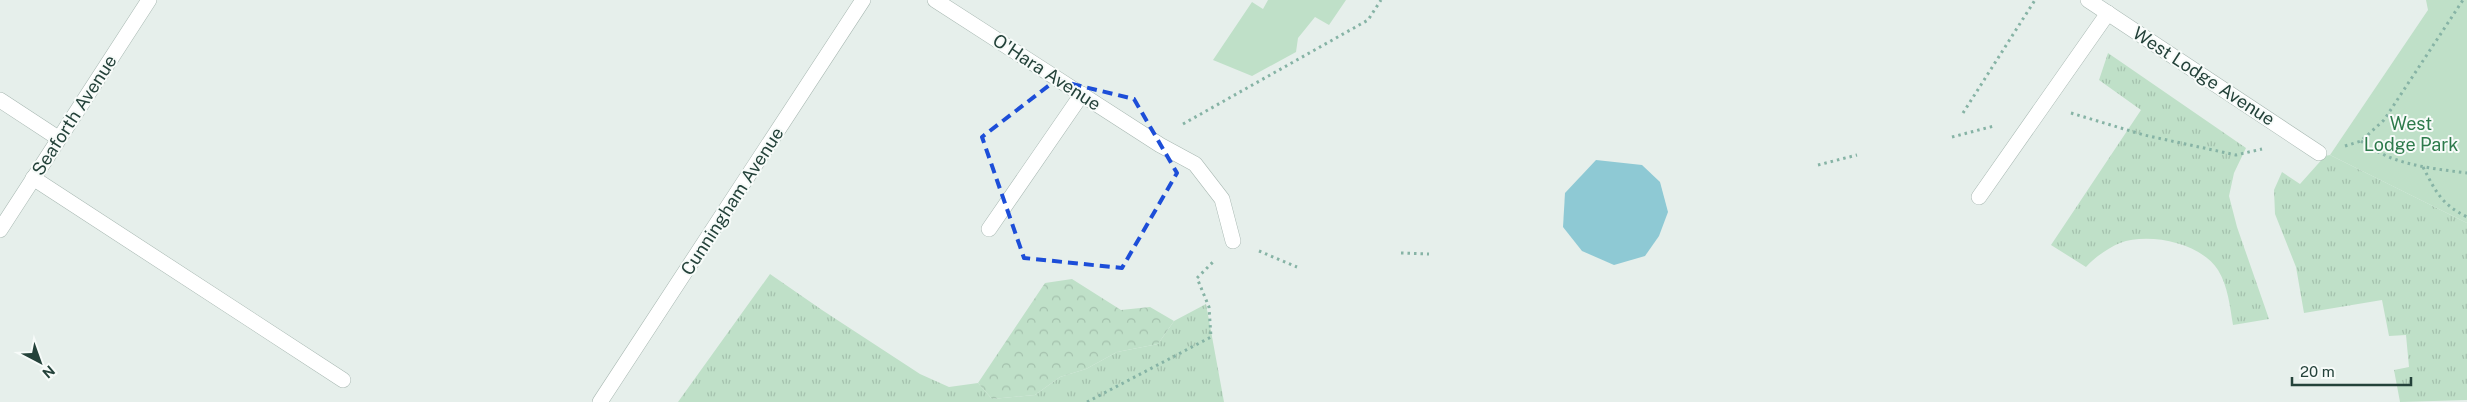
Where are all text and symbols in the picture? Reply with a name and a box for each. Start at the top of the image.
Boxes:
street label: West Lodge Avenue [2129,22,2279,130]
street label: O'Hara Avenue [989,29,1105,115]
street label: Seaforth Avenue [27,51,121,179]
park label: West Lodge Park [2364,113,2458,155]
street label: Cunningham Avenue [676,123,788,279]
north arrow [15,337,65,387]
scale bar [2292,354,2411,386]
text: N [39,362,58,381]
text: 20 m [2300,363,2335,380]

